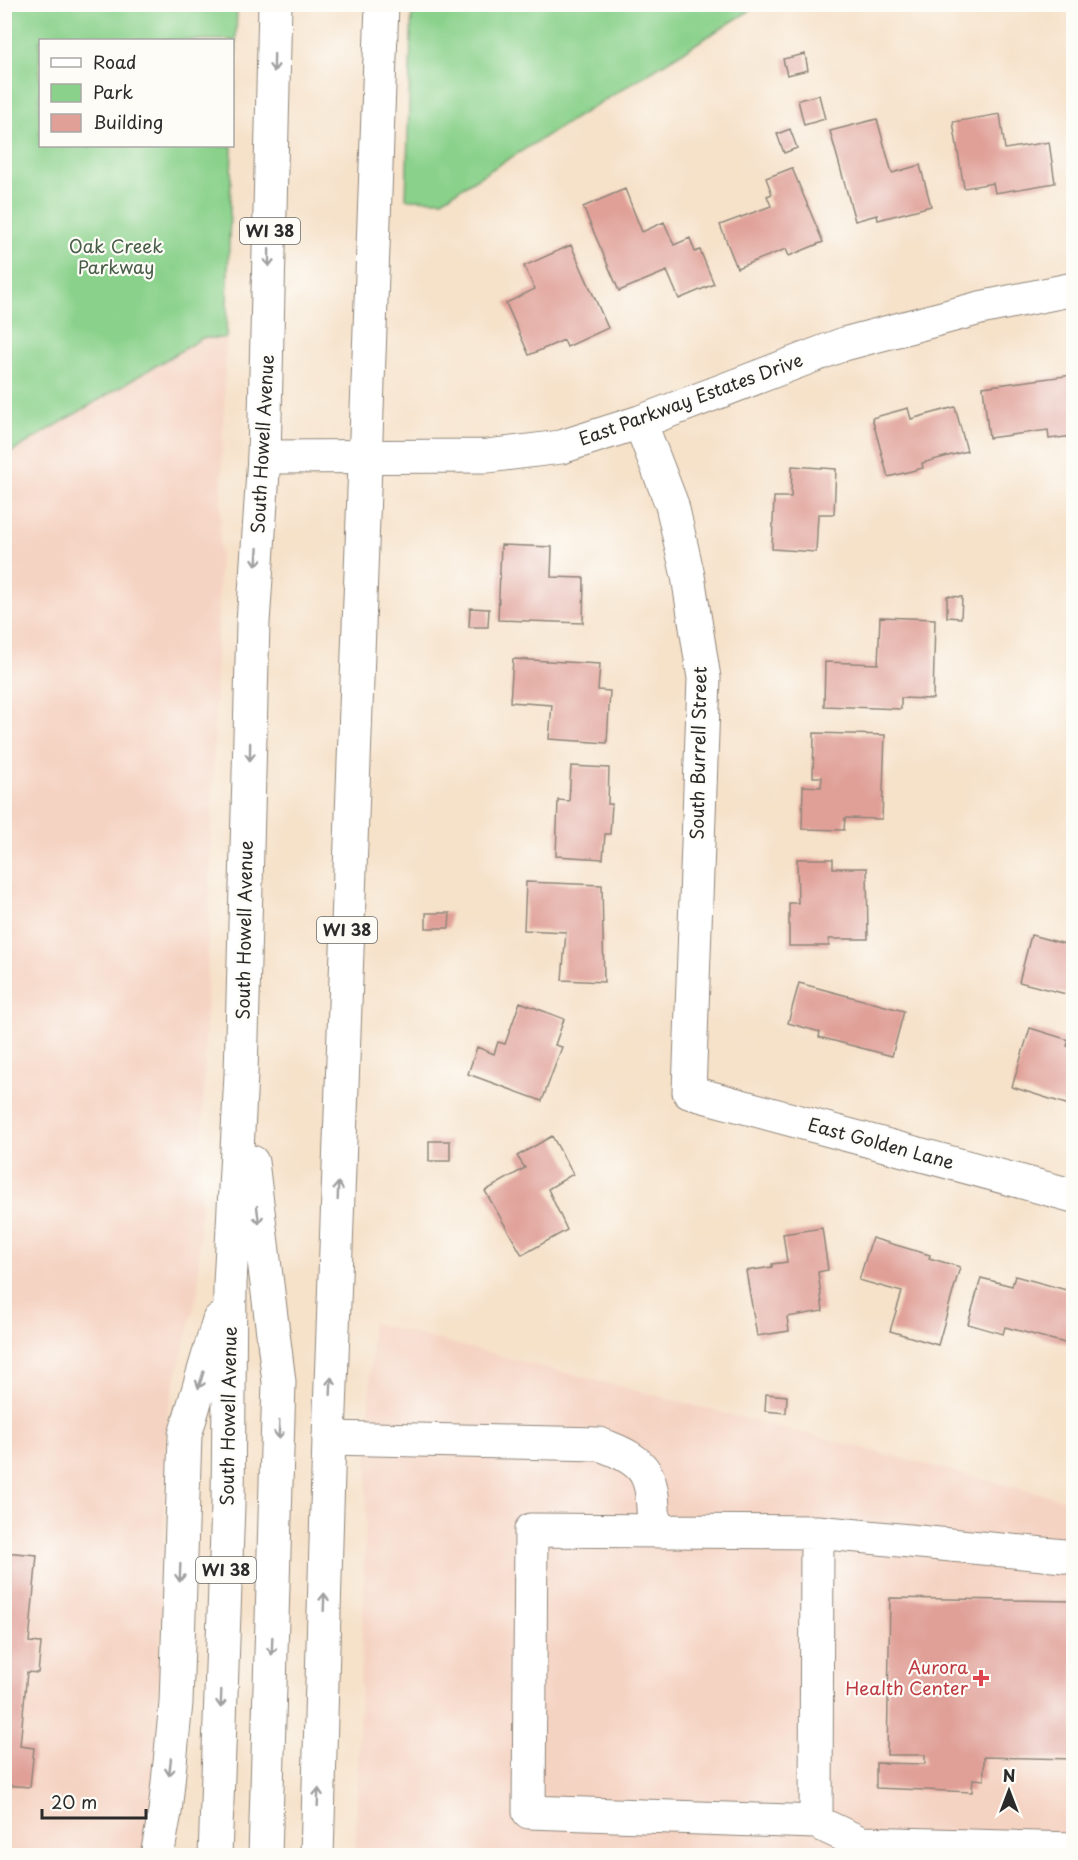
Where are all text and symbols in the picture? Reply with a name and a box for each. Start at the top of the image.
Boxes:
legend [39,39,234,147]
text: Road [93,48,137,75]
one-way arrow [268,52,280,72]
text: Park [93,78,133,105]
text: Building [93,108,163,135]
road number: WI 38 [240,218,300,244]
park label: Oak Creek Parkway [69,232,163,280]
one-way arrow [263,247,275,267]
street label: East Parkway Estates Drive [575,345,806,452]
street label: South Howell Avenue [243,354,280,534]
one-way arrow [252,546,263,566]
street label: South Burrell Street [682,666,713,840]
one-way arrow [244,741,255,761]
street label: South Howell Avenue [228,840,259,1020]
road number: WI 38 [317,917,377,943]
street label: East Golden Lane [805,1110,958,1175]
one-way arrow [332,1182,343,1202]
one-way arrow [253,1205,264,1225]
street label: South Howell Avenue [212,1326,243,1506]
one-way arrow [195,1370,206,1389]
one-way arrow [325,1377,336,1397]
one-way arrow [273,1419,284,1439]
road number: WI 38 [196,1557,256,1583]
one-way arrow [175,1562,186,1582]
one-way arrow [318,1593,330,1613]
one-way arrow [266,1635,277,1655]
place label: Aurora Health Center [845,1653,969,1701]
marker: Aurora Health Center [972,1669,990,1687]
one-way arrow [215,1689,227,1709]
one-way arrow [164,1757,175,1777]
north arrow [979,1761,1039,1821]
text: N [1003,1763,1015,1787]
scale bar [42,1782,146,1820]
text: 20 m [51,1788,97,1815]
one-way arrow [313,1788,324,1808]

